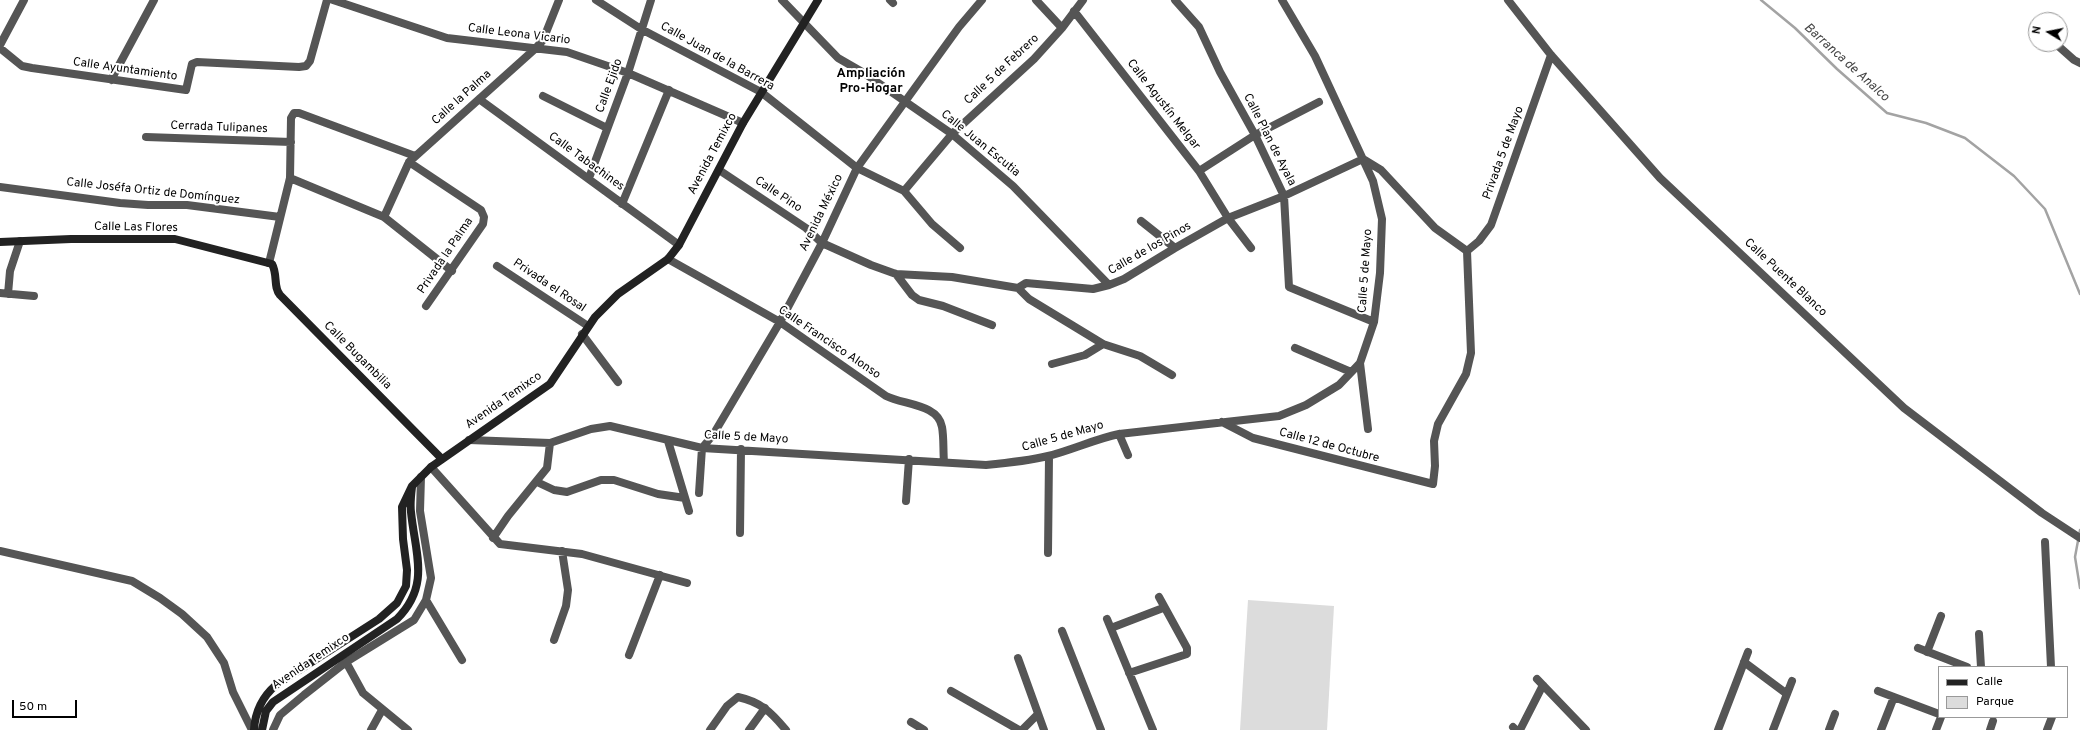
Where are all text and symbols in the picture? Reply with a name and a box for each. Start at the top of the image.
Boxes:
north arrow [2028,12,2068,52]
street label: Calle Juan de la Barrera [657,20,777,94]
water label: Barranca de Analco [1800,21,1892,105]
street label: Calle Leona Vicario [467,22,571,48]
text: N [2030,25,2045,35]
street label: Calle 5 de Febrero [962,32,1042,108]
street label: Calle Ayuntamiento [72,56,178,84]
street label: Calle Ejido [594,57,626,115]
street label: Calle Agustín Melgar [1123,57,1203,153]
district label: Ampliación Pro-Hogar [837,66,905,97]
street label: Calle la Palma [429,67,495,129]
street label: Calle Plan de Ayala [1239,91,1299,189]
street label: Privada 5 de Mayo [1480,104,1528,202]
street label: Calle Juan Escutia [937,108,1023,180]
street label: Avenida Temixco [685,111,741,197]
street label: Cerrada Tulipanes [170,119,268,137]
street label: Calle Tabachines [545,130,627,194]
street label: Avenida México [797,172,847,254]
street label: Calle Pino [752,174,804,216]
street label: Calle Joséfa Ortiz de Domínguez [66,176,240,208]
street label: Privada la Palma [415,215,477,297]
street label: Calle de los Pinos [1106,219,1194,279]
street label: Calle Las Flores [94,220,178,236]
street label: Calle 5 de Mayo [1356,228,1376,314]
street label: Calle Puente Blanco [1741,236,1829,320]
street label: Privada el Rosal [510,256,588,316]
street label: Calle Francisco Alonso [775,303,883,383]
street label: Calle Bugambilia [320,319,394,393]
street label: Avenida Temixco [463,369,545,433]
street label: Calle 5 de Mayo [1020,418,1106,456]
street label: Calle 12 de Octubre [1277,426,1381,466]
street label: Calle 5 de Mayo [703,429,789,447]
street label: Avenida Temixco [270,631,352,693]
legend [1938,666,2068,718]
text: Calle [1976,674,2003,690]
scale bar [14,692,79,718]
text: Parque [1976,694,2014,710]
text: 50 m [19,699,47,715]

